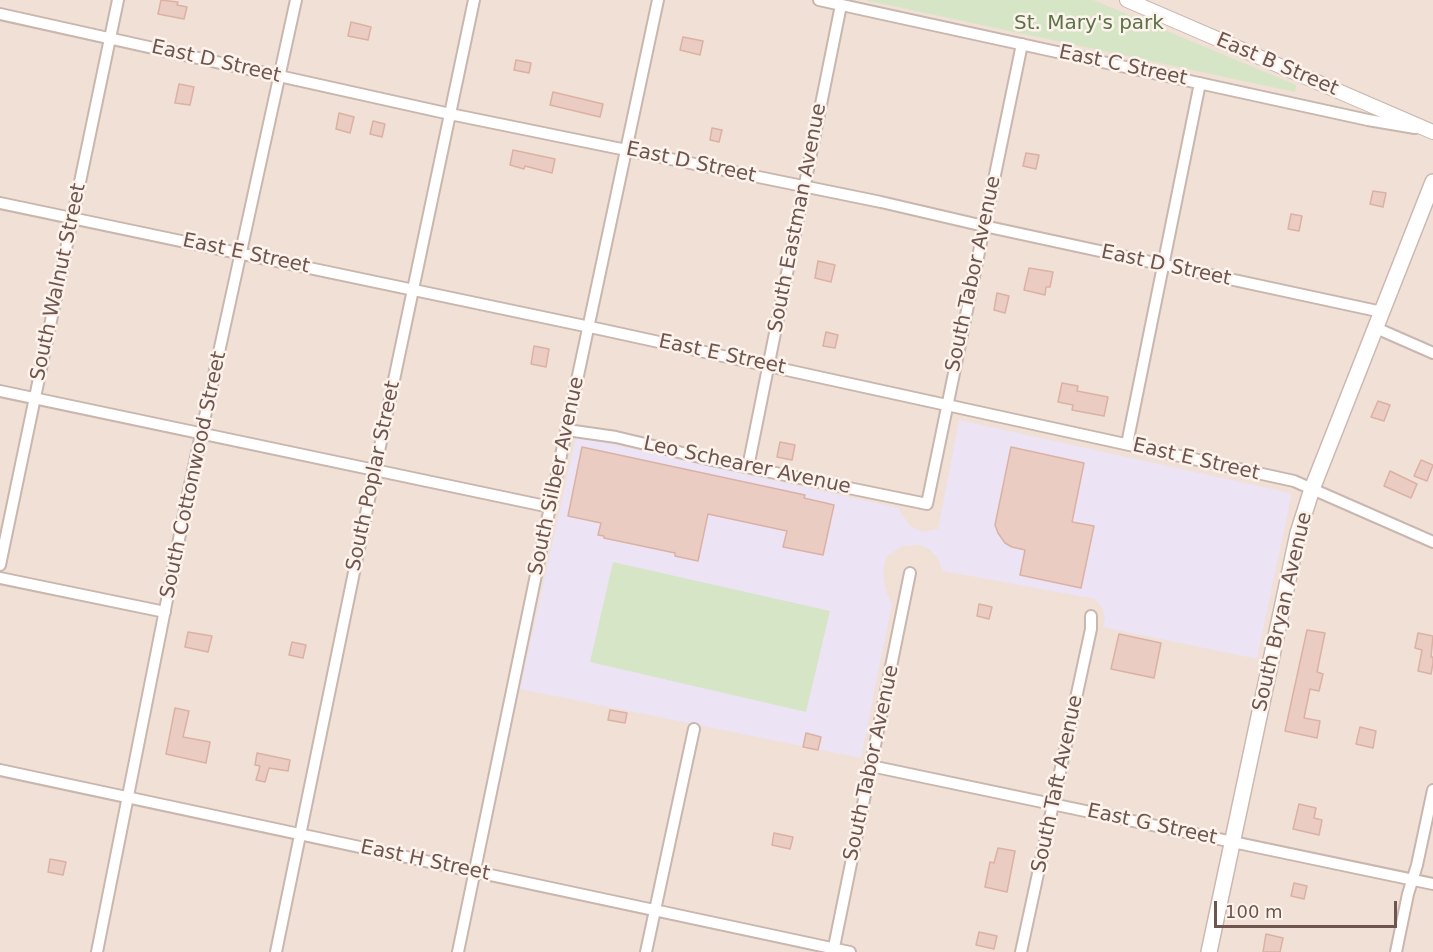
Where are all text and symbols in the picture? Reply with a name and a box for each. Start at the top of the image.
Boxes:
park label: St. Mary's park [1014,12,1164,36]
street label: East B Street [1212,28,1342,102]
street label: East D Street [149,35,283,89]
street label: East C Street [1057,41,1189,91]
street label: South Eastman Avenue [764,101,832,335]
street label: East D Street [624,138,758,188]
street label: South Tabor Avenue [942,174,1006,374]
street label: South Walnut Street [26,181,92,383]
street label: East E Street [180,229,312,279]
street label: East D Street [1099,241,1233,291]
street label: East E Street [656,330,788,380]
street label: South Cottonwood Street [156,349,232,601]
street label: South Silber Avenue [524,375,590,577]
street label: South Poplar Street [342,379,406,573]
street label: Leo Schearer Avenue [641,432,853,500]
street label: East E Street [1130,434,1262,486]
street label: South Bryan Avenue [1248,510,1318,714]
street label: South Tabor Avenue [840,663,904,863]
street label: South Taft Avenue [1027,693,1089,875]
street label: East G Street [1085,800,1219,850]
street label: East H Street [358,836,492,886]
scale bar [1217,889,1400,927]
text: 100 m [1225,901,1283,922]

